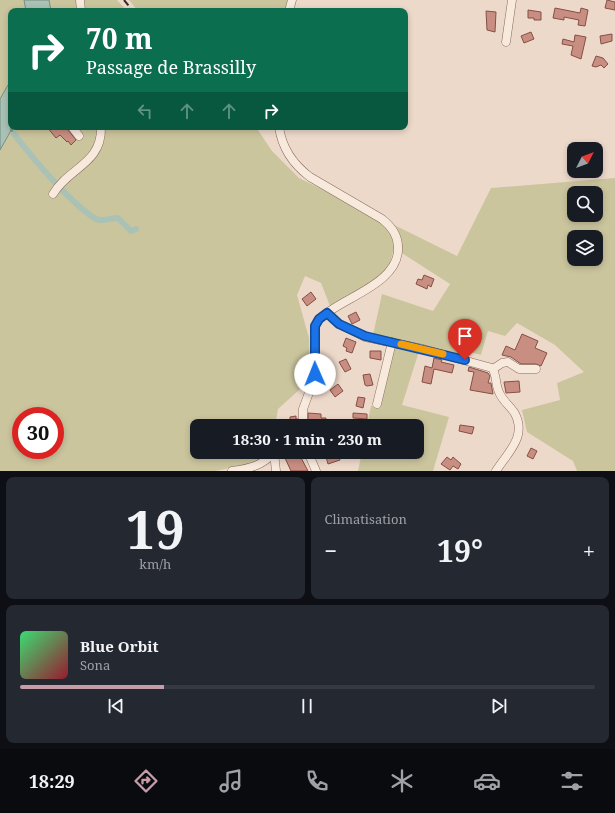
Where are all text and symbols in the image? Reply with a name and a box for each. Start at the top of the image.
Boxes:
text: 70 m [86,19,153,57]
icon: right [20,24,72,76]
text: Passage de Brassilly [86,55,256,79]
icon: left [134,100,156,122]
icon: ahead [176,100,198,122]
icon: ahead [218,100,240,122]
icon: right [260,100,282,122]
north arrow [567,142,603,178]
map controls [567,142,603,266]
button: search [567,186,603,222]
button: layers [567,230,603,266]
pin [448,319,482,360]
icon: arrive [454,325,476,347]
position arrow [294,353,336,395]
speed limit sign: 30 [12,407,64,459]
text: 18:30 · 1 min · 230 m [232,429,382,449]
text: 19 [126,493,185,564]
text: Climatisation [325,510,407,528]
text: 19° [437,530,483,571]
text: − [325,535,337,565]
text: + [583,535,595,565]
text: km/h [139,555,171,573]
text: Blue Orbit [80,636,159,656]
text: Sona [80,656,110,674]
icon: previous [105,695,127,717]
icon: pause [296,695,318,717]
icon: next [488,695,510,717]
icon: directions [132,767,160,795]
icon: music [217,767,245,795]
icon: phone [303,767,331,795]
icon: climate [388,767,416,795]
icon: car [473,767,501,795]
icon: filters [558,767,586,795]
text: 18:29 [29,769,75,793]

